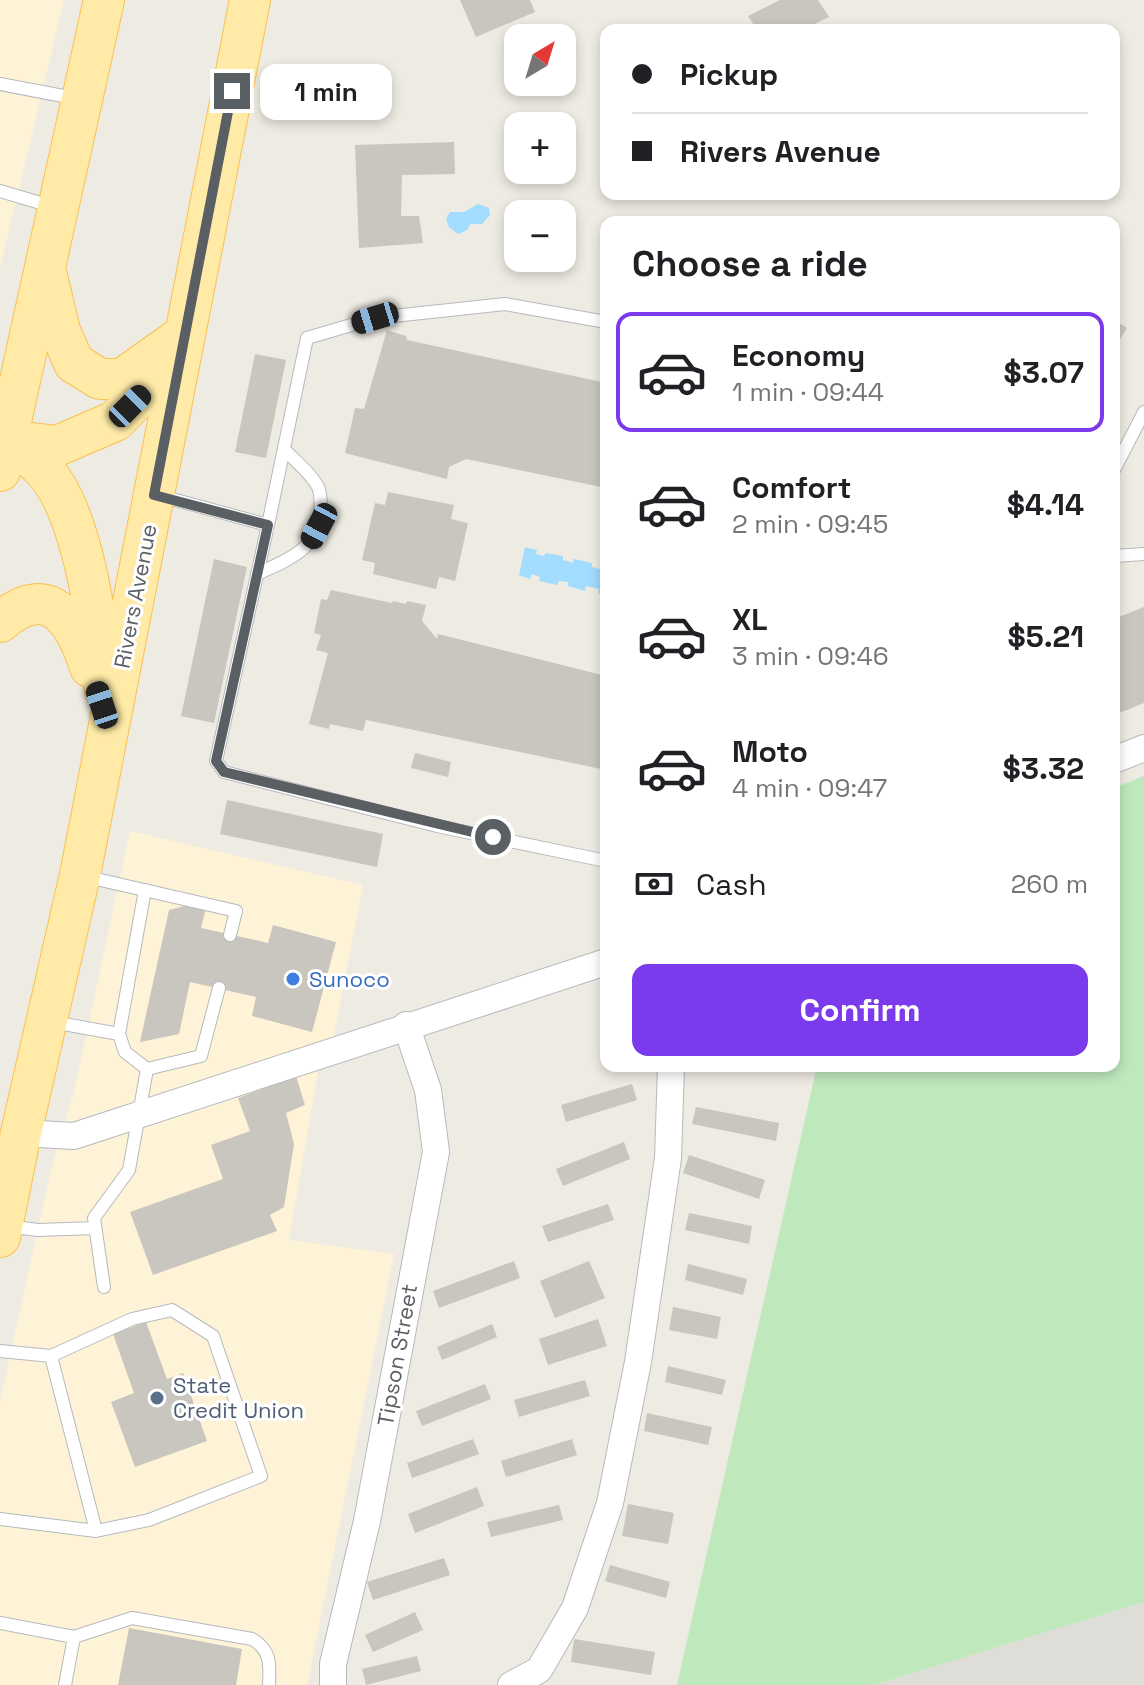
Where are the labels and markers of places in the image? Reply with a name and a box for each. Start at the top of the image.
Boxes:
place label: Sunoco [309,965,390,993]
marker: Sunoco [284,970,302,988]
place label: State Credit Union [173,1371,304,1424]
marker: State Credit Union [148,1389,166,1407]

